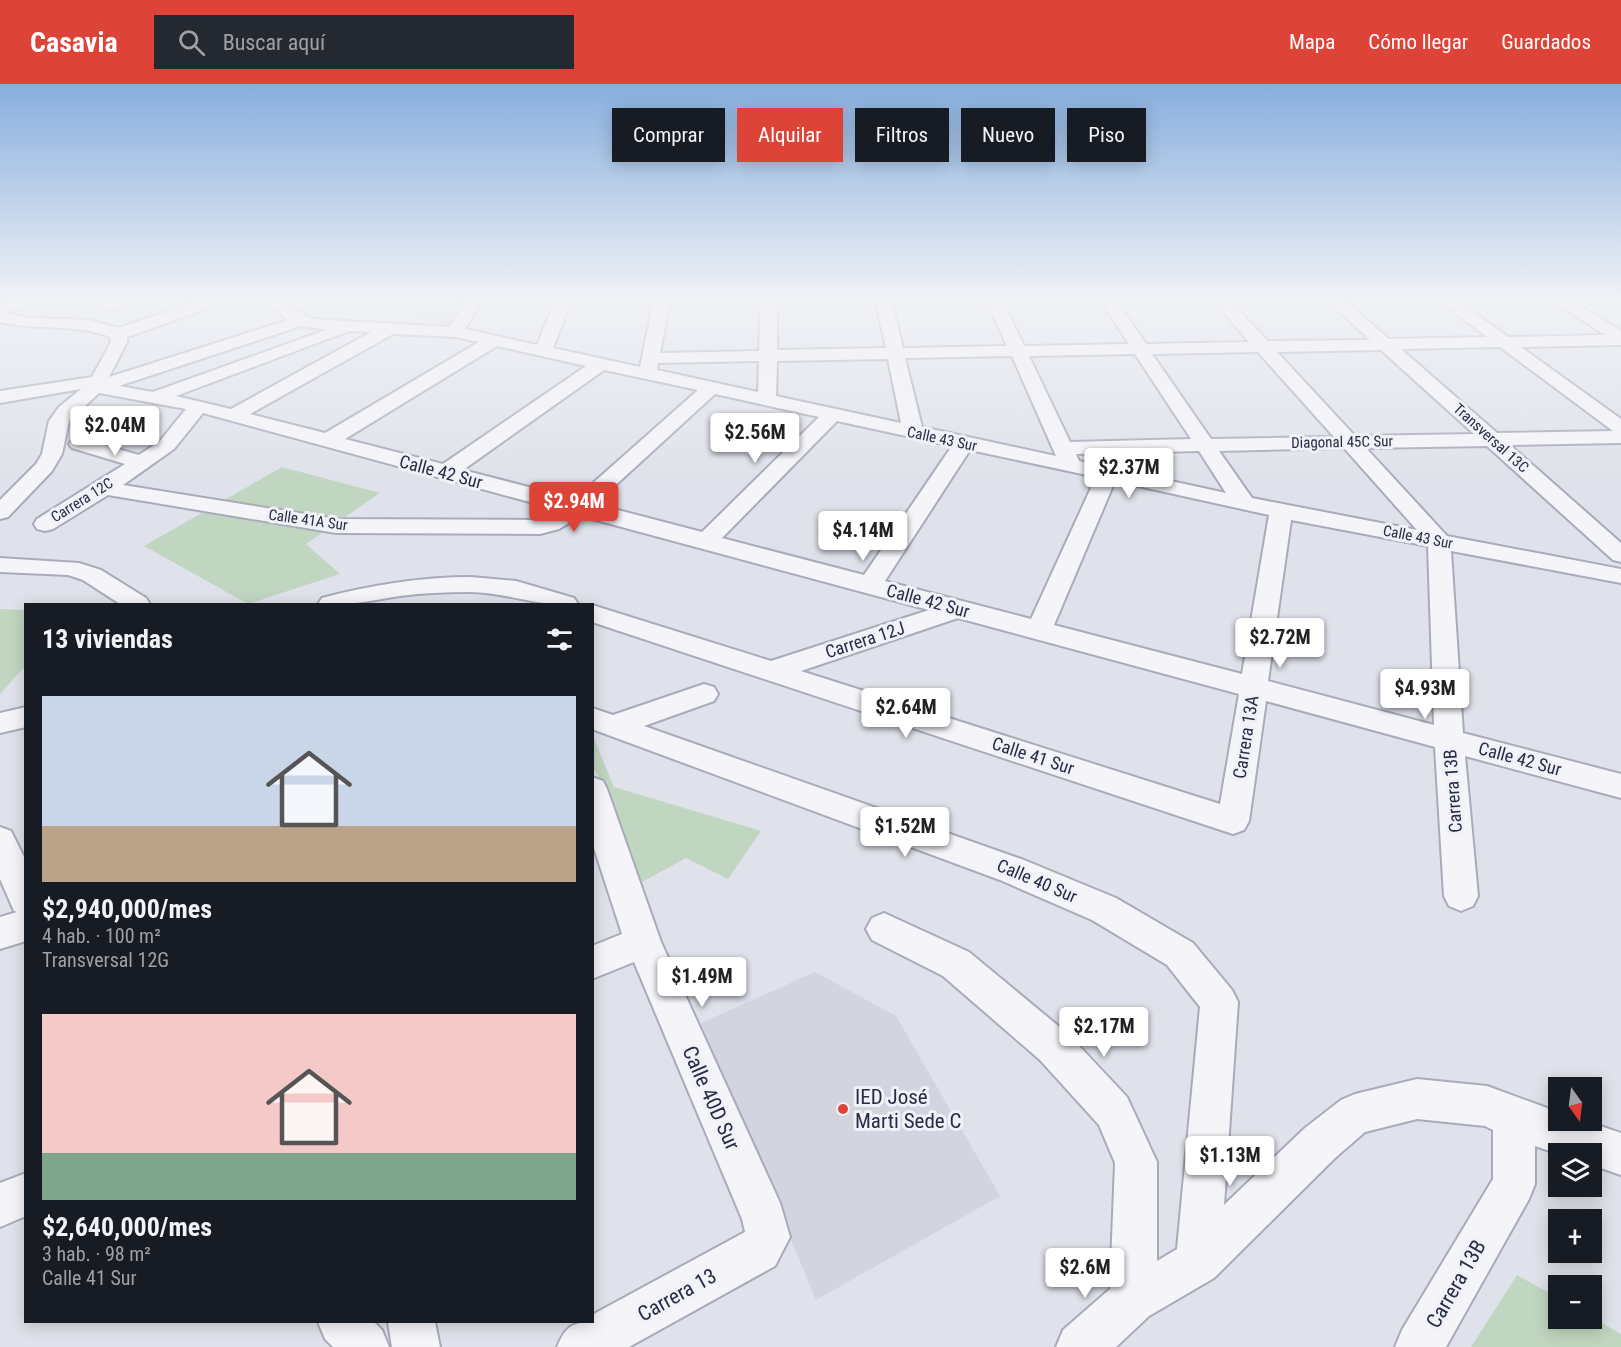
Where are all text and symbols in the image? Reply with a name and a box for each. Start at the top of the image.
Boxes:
search box [154,15,574,69]
text: Casavia [30,26,118,59]
icon: search [175,26,208,59]
text: Buscar aquí [223,30,325,55]
text: Mapa [1289,30,1335,54]
text: Cómo llegar [1368,30,1468,54]
text: Guardados [1501,30,1591,54]
chip: Comprar [612,108,725,162]
chip: Alquilar [737,108,843,162]
chip: Filtros [855,108,949,162]
chip: Nuevo [961,108,1055,162]
chip: Piso [1067,108,1146,162]
street label: Transversal 13C [1450,400,1532,476]
pin: $2.04M [66,406,164,457]
text: $2.04M [84,413,146,437]
pin: $2.56M [706,413,804,464]
text: $2.56M [724,420,786,444]
street label: Calle 43 Sur [905,423,979,455]
street label: Diagonal 45C Sur [1291,432,1393,452]
pin: $2.37M [1080,448,1178,499]
street label: Calle 42 Sur [397,450,485,493]
text: $2.37M [1098,455,1160,479]
street label: Carrera 12C [48,474,116,526]
pin: $2.94M [525,482,623,533]
text: $2.94M [543,489,605,513]
street label: Calle 41A Sur [267,506,349,535]
pin: $4.14M [814,511,912,562]
text: $4.14M [832,518,894,542]
street label: Calle 43 Sur [1381,521,1455,553]
street label: Calle 42 Sur [884,579,972,622]
street label: Carrera 12J [822,617,907,662]
pin: $2.72M [1231,618,1329,669]
icon: filters [543,623,576,656]
text: 13 viviendas [42,624,173,654]
text: $2.72M [1249,625,1311,649]
pin: $4.93M [1376,669,1474,720]
text: $4.93M [1394,676,1456,700]
pin: $2.64M [857,688,955,739]
street label: Carrera 13A [1229,693,1263,780]
text: $2.64M [875,695,937,719]
street label: Calle 41 Sur [989,732,1077,779]
icon: home [255,735,363,843]
street label: Calle 42 Sur [1476,737,1564,780]
street label: Carrera 13B [1439,749,1466,833]
pin: $1.52M [856,807,954,858]
text: $1.52M [874,814,936,838]
street label: Calle 40 Sur [994,854,1081,907]
text: $2,940,000/mes [42,894,212,924]
text: 4 hab. · 100 m² [42,924,161,948]
text: Transversal 12G [42,948,169,972]
pin: $1.49M [653,957,751,1008]
text: $1.49M [671,964,733,988]
pin: $2.17M [1055,1007,1153,1058]
text: $2.17M [1073,1014,1135,1038]
street label: Calle 40D Sur [677,1042,745,1154]
icon: home [255,1053,363,1161]
north arrow [1548,1077,1602,1131]
map controls [1548,1077,1602,1329]
place label: IED José Marti Sede C [855,1085,961,1133]
marker: IED José Marti Sede C [836,1102,850,1116]
pin: $1.13M [1181,1136,1279,1187]
text: $1.13M [1199,1143,1261,1167]
button: layers [1548,1143,1602,1197]
button: + [1548,1209,1602,1263]
text: $2,640,000/mes [42,1212,212,1242]
street label: Carrera 13B [1421,1236,1491,1332]
text: 3 hab. · 98 m² [42,1242,151,1266]
pin: $2.6M [1043,1248,1127,1299]
text: $2.6M [1059,1255,1111,1279]
street label: Carrera 13 [634,1264,720,1326]
text: Calle 41 Sur [42,1266,137,1290]
button: − [1548,1275,1602,1329]

